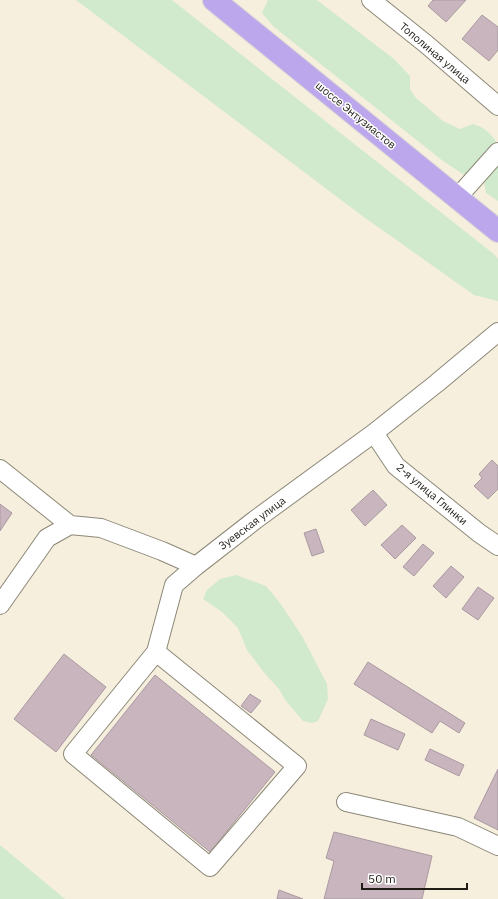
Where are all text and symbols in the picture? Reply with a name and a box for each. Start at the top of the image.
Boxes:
street label: Тополиная улица [397,19,473,87]
street label: шоссе Энтузиастов [313,78,399,152]
street label: 2-я улица Глинки [393,460,471,528]
street label: Зуевская улица [216,493,288,553]
scale bar [362,865,467,891]
text: 50 m [368,871,396,886]

